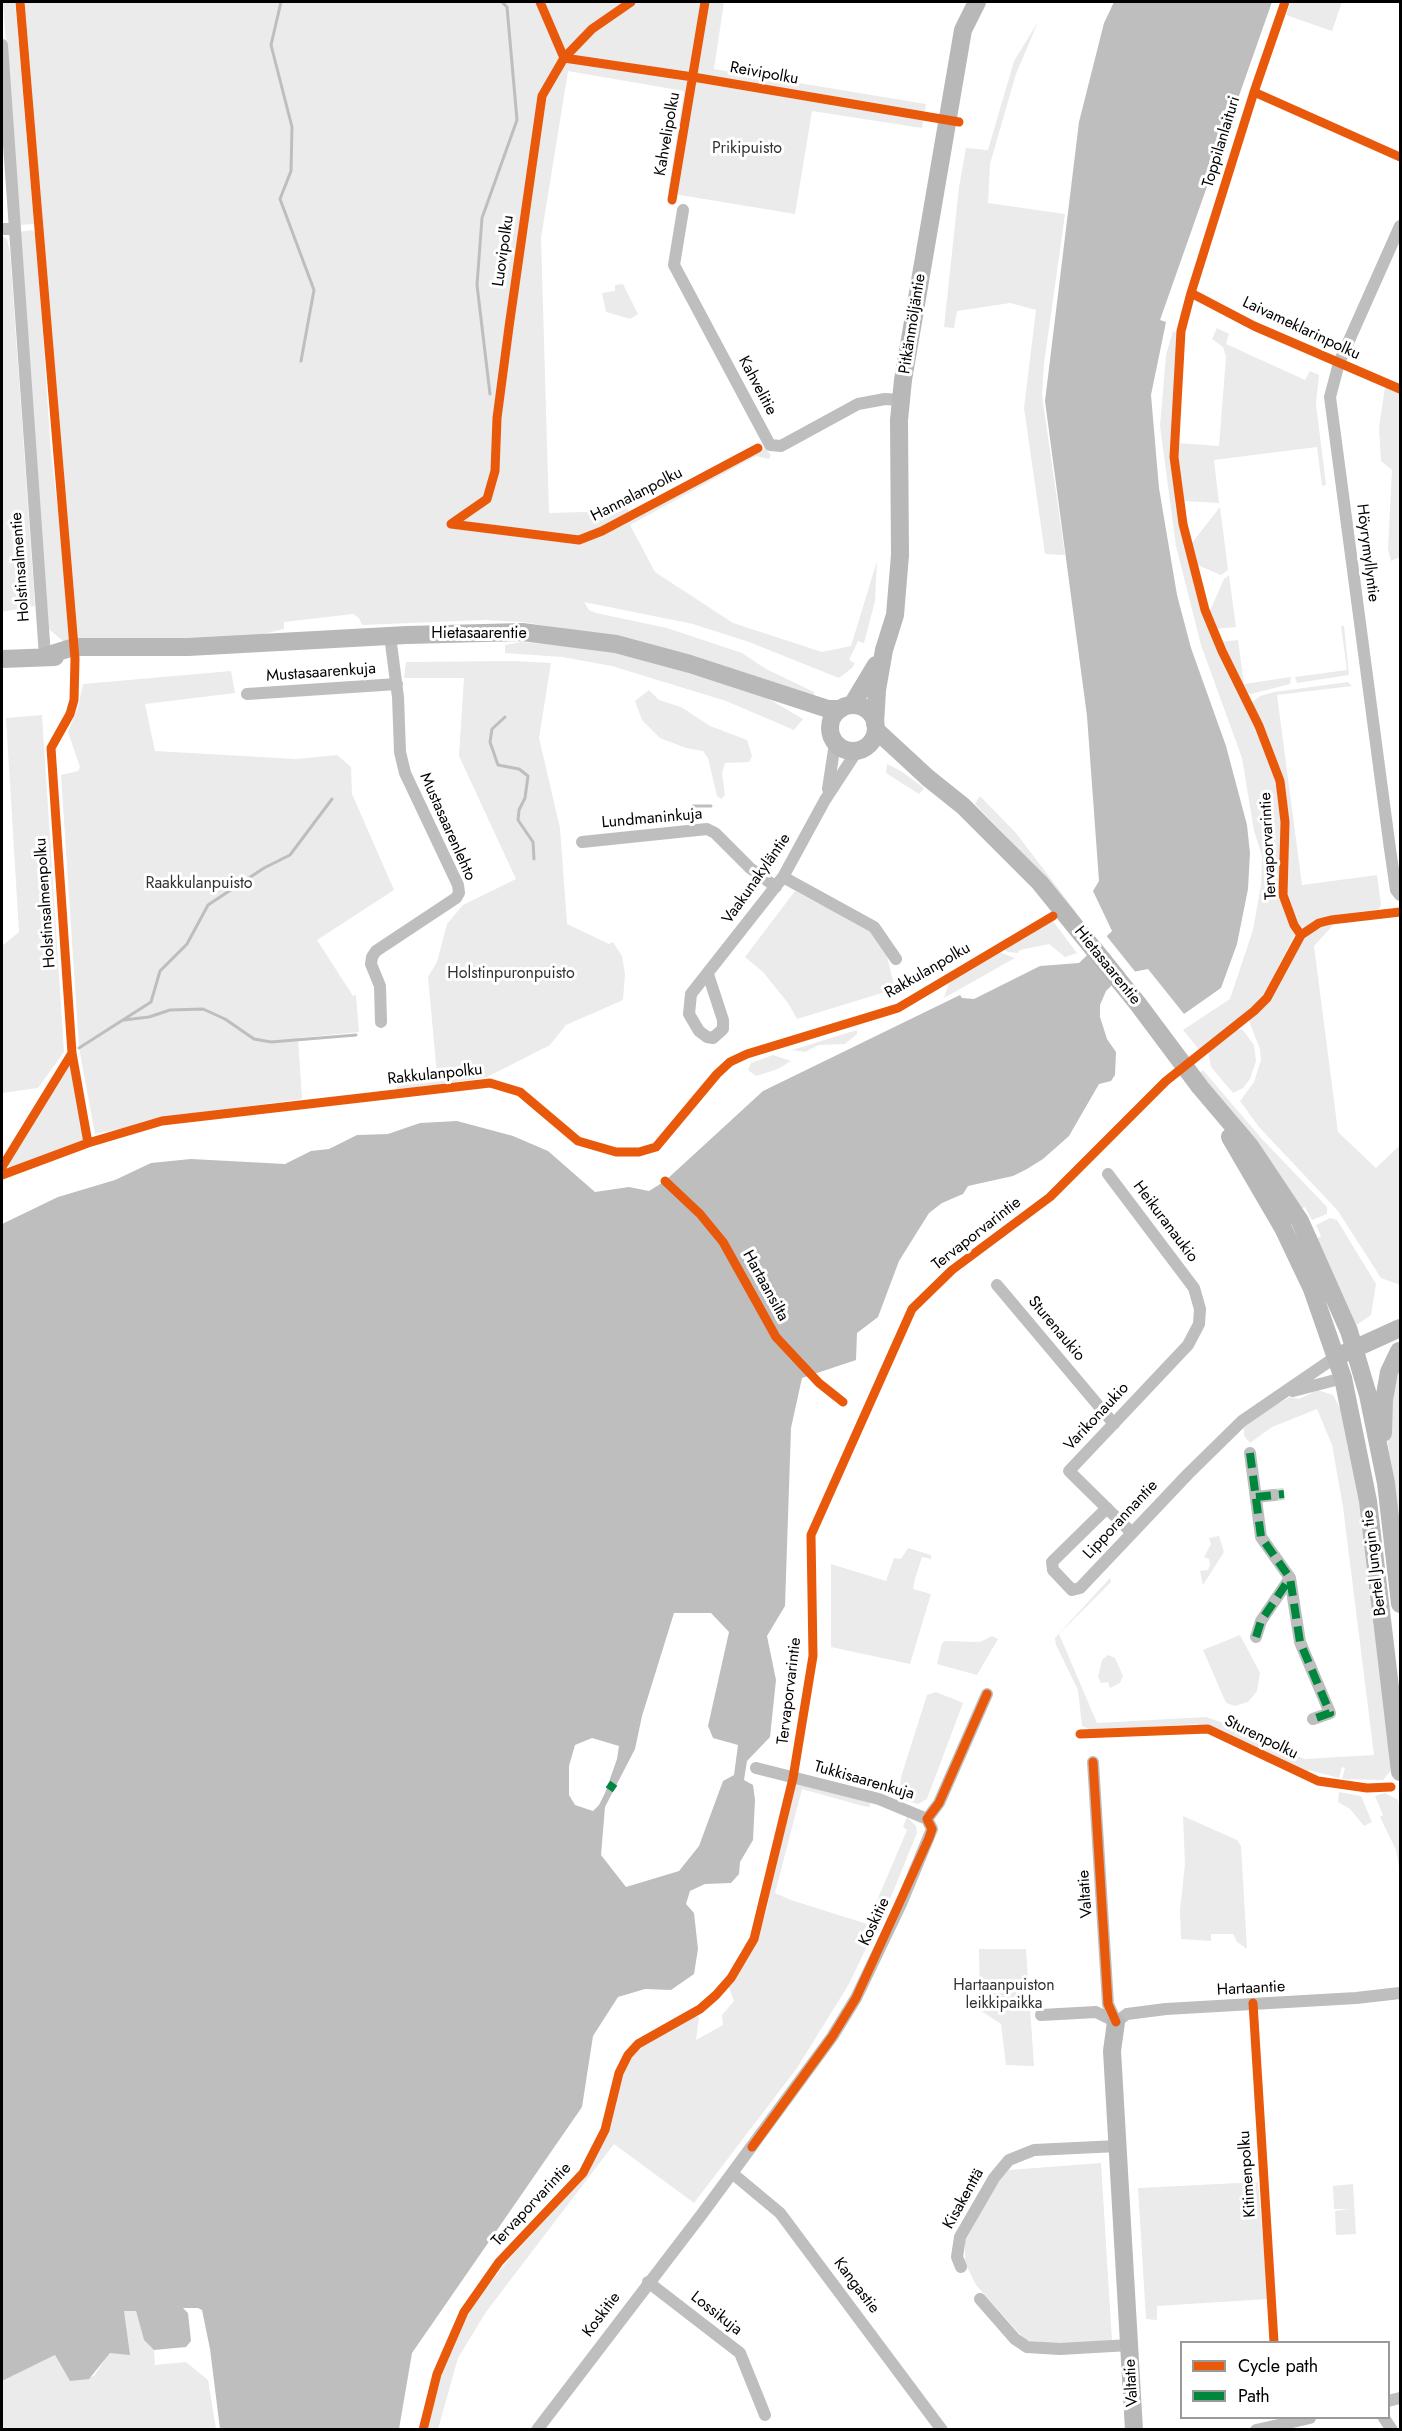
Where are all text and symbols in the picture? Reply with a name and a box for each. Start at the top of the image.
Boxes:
street label: Reivipolku [728,59,800,89]
street label: Kahvelipolku [651,91,685,177]
street label: Toppilanlaituri [1199,94,1245,190]
park label: Prikipuisto [712,139,782,159]
street label: Luovipolku [489,214,519,288]
street label: Pitkänmöljäntie [896,272,930,376]
street label: Laivameklarinpolku [1239,293,1363,365]
street label: Kahvelitie [733,353,781,419]
street label: Hannalanpolku [588,464,686,526]
street label: Höyrymyllyntie [1351,503,1383,603]
street label: Holstinsalmentie [8,512,34,622]
street label: Hietasaarentie [431,624,527,644]
street label: Mustasaarenkuja [265,660,377,686]
street label: Mustasaarenlehto [415,770,479,884]
street label: Tervaporvarintie [1257,792,1281,900]
street label: Lundmaninkuja [601,805,703,833]
street label: Vaakunakyläntie [719,830,795,928]
street label: Holstinsalmenpolku [32,837,60,969]
park label: Raakkulanpuisto [145,874,253,894]
street label: Hietasaarentie [1070,923,1144,1009]
street label: Rakkulanpolku [882,939,974,1003]
park label: Holstinpuronpuisto [447,964,575,984]
street label: Rakkulanpolku [386,1060,484,1090]
street label: Heikuranaukio [1128,1178,1202,1266]
street label: Tervaporvarintie [929,1193,1025,1275]
street label: Hartaansilta [738,1247,792,1325]
street label: Sturenaukio [1023,1293,1089,1365]
street label: Varikonaukio [1061,1379,1133,1455]
street label: Lipporannantie [1080,1477,1162,1563]
street label: Bertel Jungin tie [1359,1509,1391,1617]
street label: Tervaporvarintie [774,1636,806,1746]
street label: Sturenpolku [1221,1712,1301,1764]
street label: Tukkisaarenkuja [812,1758,916,1804]
street label: Valtatie [1075,1869,1097,1919]
street label: Koskitie [855,1895,895,1949]
park label: Hartaanpuiston leikkipaikka [953,1976,1055,2014]
street label: Hartaantie [1216,1978,1286,2000]
street label: Kitimenpolku [1235,2130,1261,2218]
street label: Tervaporvarintie [488,2159,576,2251]
street label: Kisakenttä [940,2165,988,2233]
street label: Kangastie [829,2254,883,2318]
street label: Lossikuja [686,2288,746,2340]
street label: Koskitie [579,2289,625,2341]
legend [1180,2341,1390,2419]
text: Cycle path [1238,2353,1318,2379]
street label: Valtatie [1121,2358,1143,2408]
text: Path [1238,2383,1270,2409]

